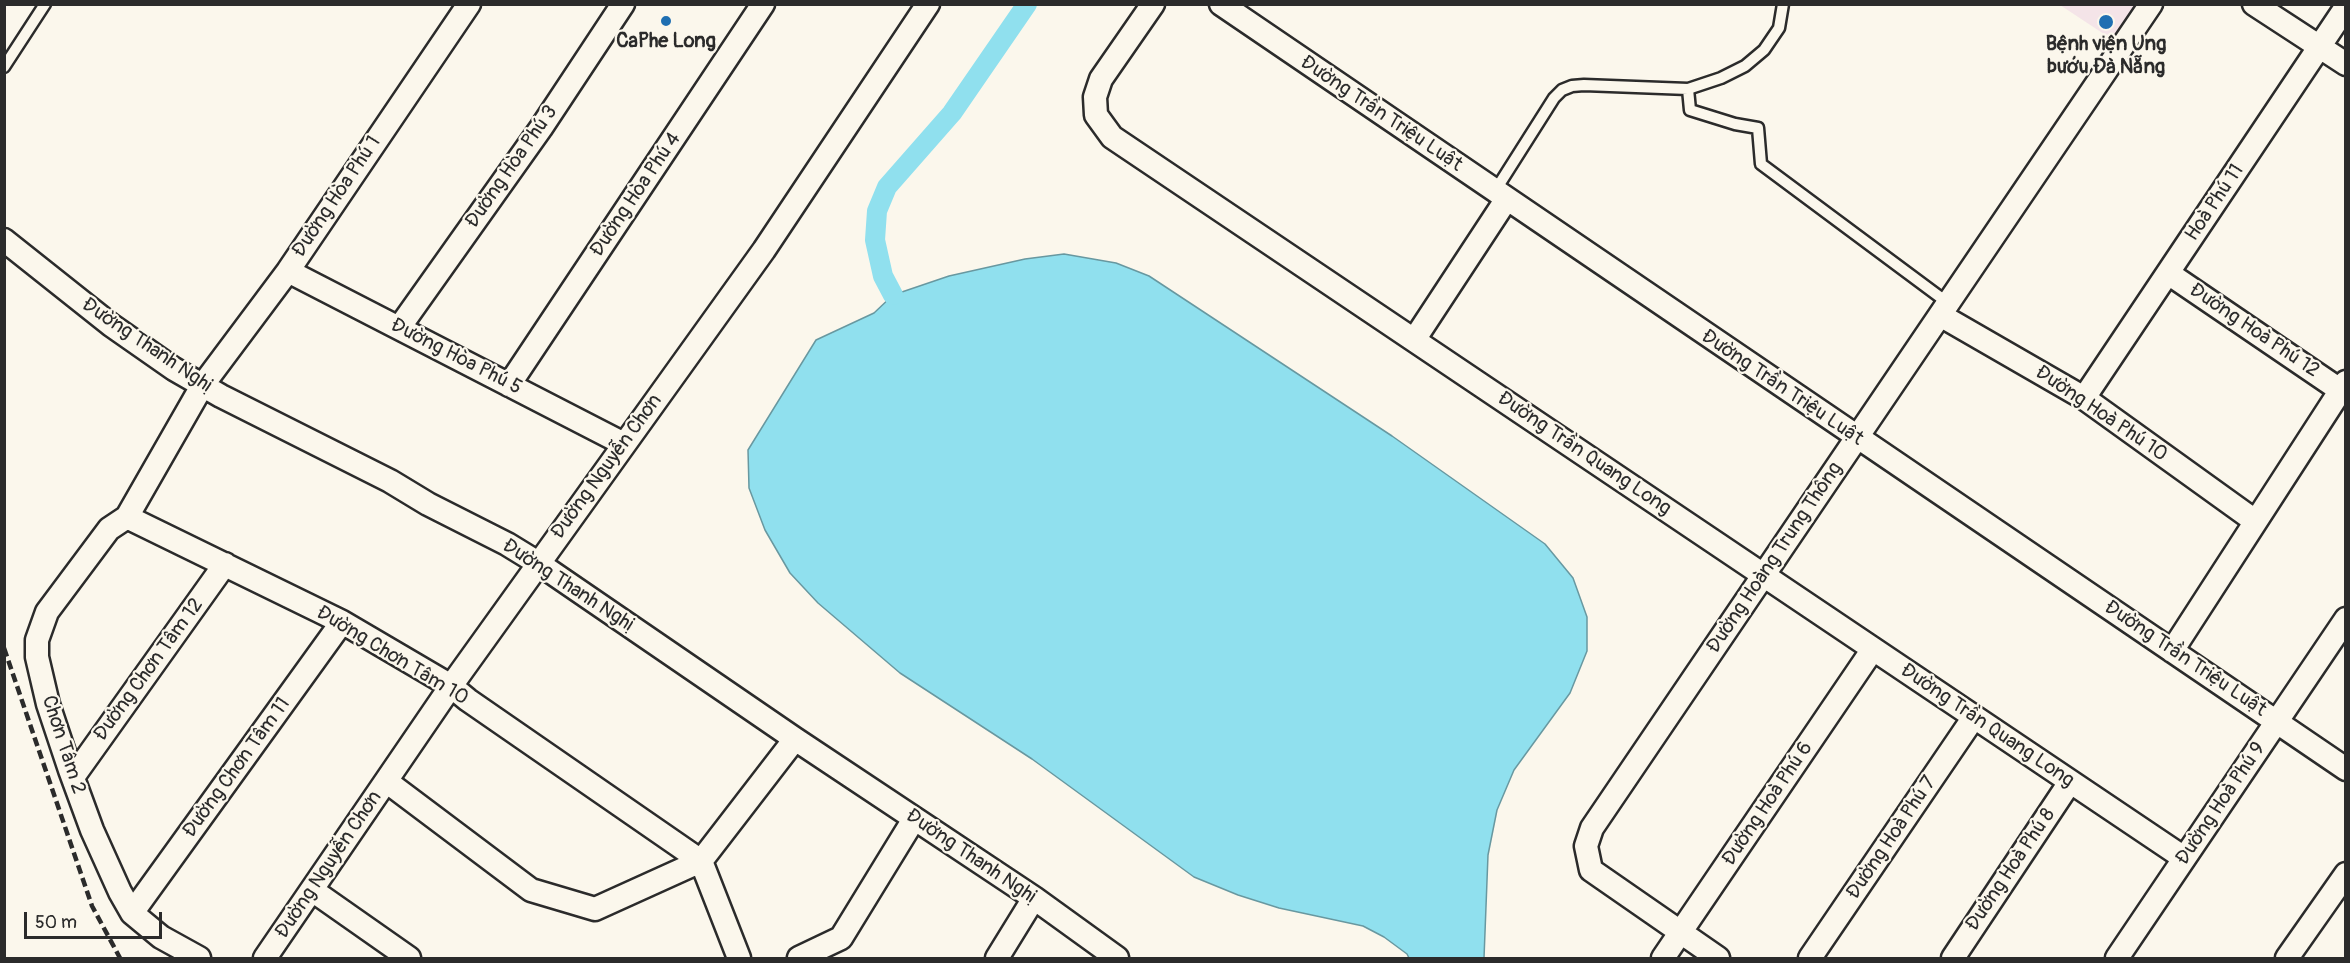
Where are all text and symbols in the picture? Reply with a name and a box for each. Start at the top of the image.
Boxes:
marker: Bệnh viện Ung bướu Đà Nẵng [2097,13,2115,31]
marker: CaPhe Long [659,14,673,28]
place label: CaPhe Long [616,30,716,54]
place label: Bệnh viện Ung bướu Đà Nẵng [2046,33,2166,80]
street label: Đường Trần Triệu Luật [1295,51,1467,177]
street label: Đường Hòa Phú 3 [461,101,563,233]
street label: Đường Hòa Phú 4 [586,128,686,262]
street label: Đường Hòa Phú 1 [288,132,386,262]
street label: Hoà Phú 11 [2181,160,2249,246]
street label: Đường Hoà Phú 12 [2184,279,2324,383]
street label: Đường Thanh Nghị [77,293,217,399]
street label: Đường Hòa Phú 5 [386,314,526,400]
street label: Đường Trần Triệu Luật [1696,325,1868,451]
street label: Đường Hoà Phú 10 [2030,361,2172,467]
street label: Đường Trần Quang Long [1493,387,1675,521]
street label: Đường Nguyễn Chơn [546,390,668,544]
street label: Đường Hoàng Trung Thông [1702,458,1848,658]
street label: Đường Thanh Nghị [497,534,639,638]
street label: Đường Chơn Tâm 12 [89,594,209,746]
street label: Đường Trần Triệu Luật [2099,596,2271,722]
street label: Đường Chơn Tâm 10 [312,601,472,711]
street label: Đường Trần Quang Long [1896,659,2078,793]
street label: Chơn Tâm 2 [36,693,90,797]
street label: Đường Chơn Tâm 11 [178,693,296,843]
street label: Đường Hoà Phú 6 [1718,737,1818,871]
street label: Đường Hoà Phú 9 [2171,738,2271,870]
street label: Đường Hoà Phú 7 [1842,772,1942,904]
street label: Đường Nguyễn Chơn [271,786,387,944]
street label: Đường Thanh Nghị [901,804,1041,910]
street label: Đường Hoà Phú 8 [1961,804,2061,936]
scale bar [27,900,165,938]
text: 50 m [35,911,77,934]

